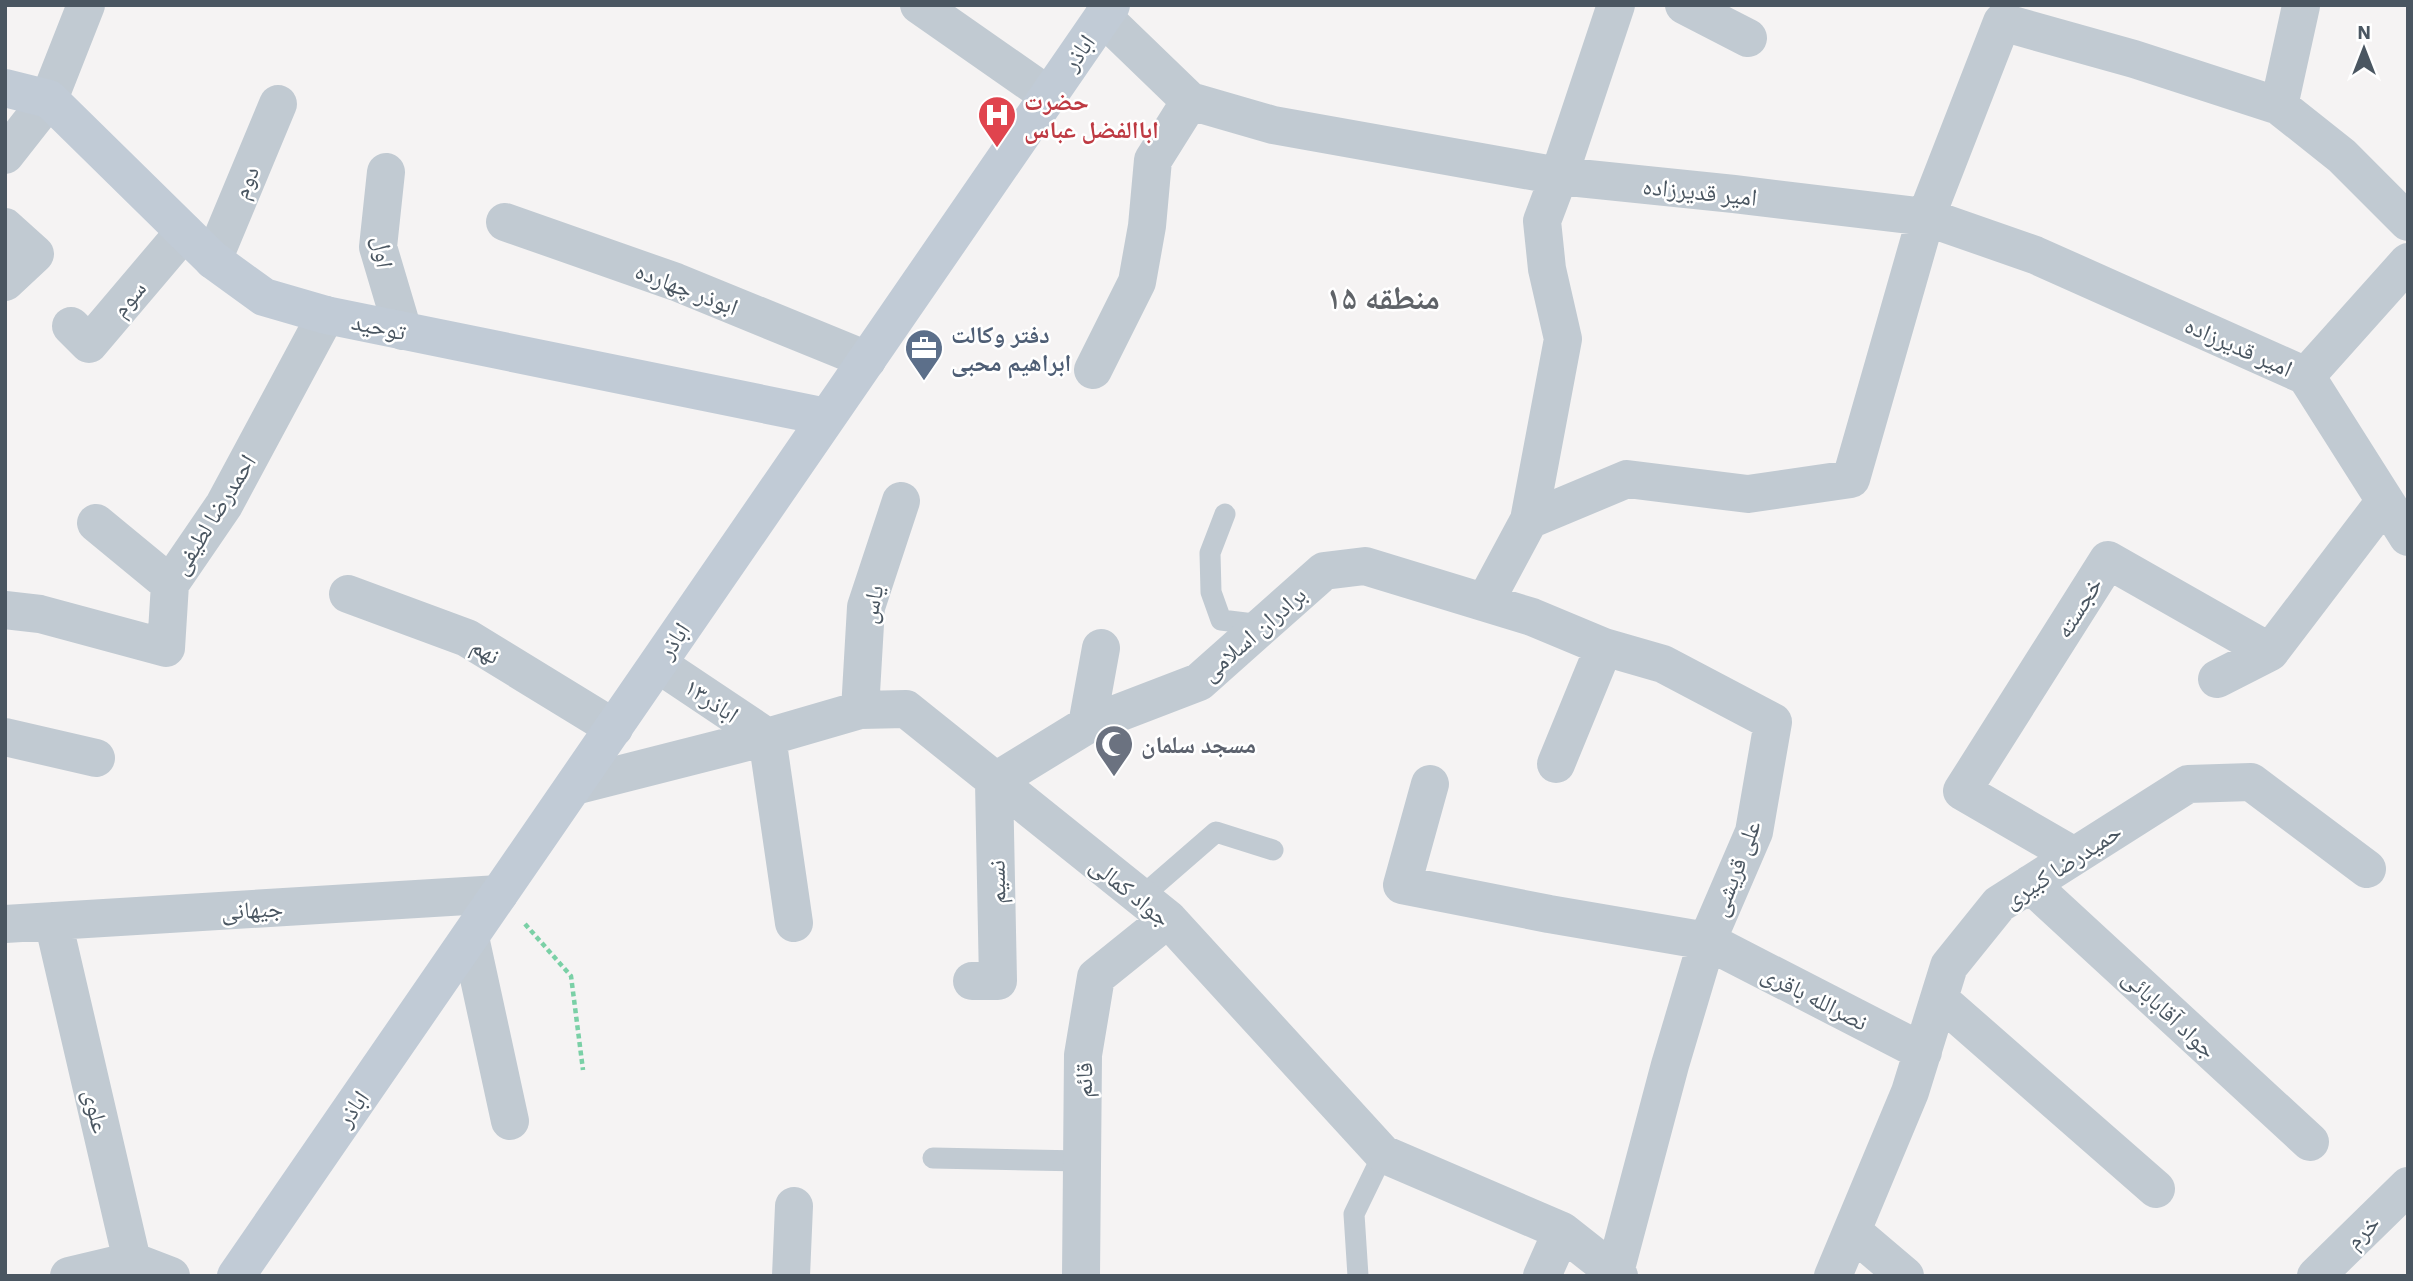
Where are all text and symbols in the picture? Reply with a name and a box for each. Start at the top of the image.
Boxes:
north arrow [2329,14,2399,84]
text: N [2357,20,2371,44]
street label: اباذر [1054,27,1102,77]
place label: حضرت اباالفضل عباس [1024,85,1159,145]
hospital icon: حضرت اباالفضل عباس [976,94,1018,149]
street label: دوم [224,161,267,204]
street label: امیر قدیرزاده [1641,169,1759,213]
street label: اول [366,235,402,269]
street label: ابوذر چهارده [631,254,743,322]
street label: سوم [103,273,153,324]
district label: منطقه ۱۵ [1326,276,1440,318]
street label: توحید [349,305,409,347]
street label: امیر قدیرزاده [2180,308,2298,384]
place label: دفتر وکالت ابراهیم محبی [951,318,1071,379]
office icon: دفتر وکالت ابراهیم محبی [903,327,945,382]
street label: احمدرضا لطیفی [163,448,263,580]
street label: خجسته [2047,570,2109,644]
street label: برادران اسلامی [1193,578,1313,688]
street label: یاس [851,582,891,626]
street label: اباذر [649,615,697,665]
street label: نهم [465,629,506,672]
street label: اباذر۱۳ [679,670,745,730]
mosque icon: مسجد سلمان [1093,723,1135,778]
place label: مسجد سلمان [1141,728,1256,760]
street label: علی قریشی [1702,815,1768,921]
street label: حمیدرضا کبیری [1997,815,2127,915]
street label: جواد کمالی [1084,849,1178,933]
street label: نسیم [980,860,1013,904]
street label: جیهانی [220,891,284,927]
street label: نصرالله باقری [1756,957,1874,1037]
street label: جواد آقابابائی [2116,961,2224,1065]
street label: قائم [1067,1062,1100,1098]
street label: اباذر [328,1083,376,1133]
street label: علوی [76,1086,118,1136]
street label: خرم [2338,1207,2387,1256]

